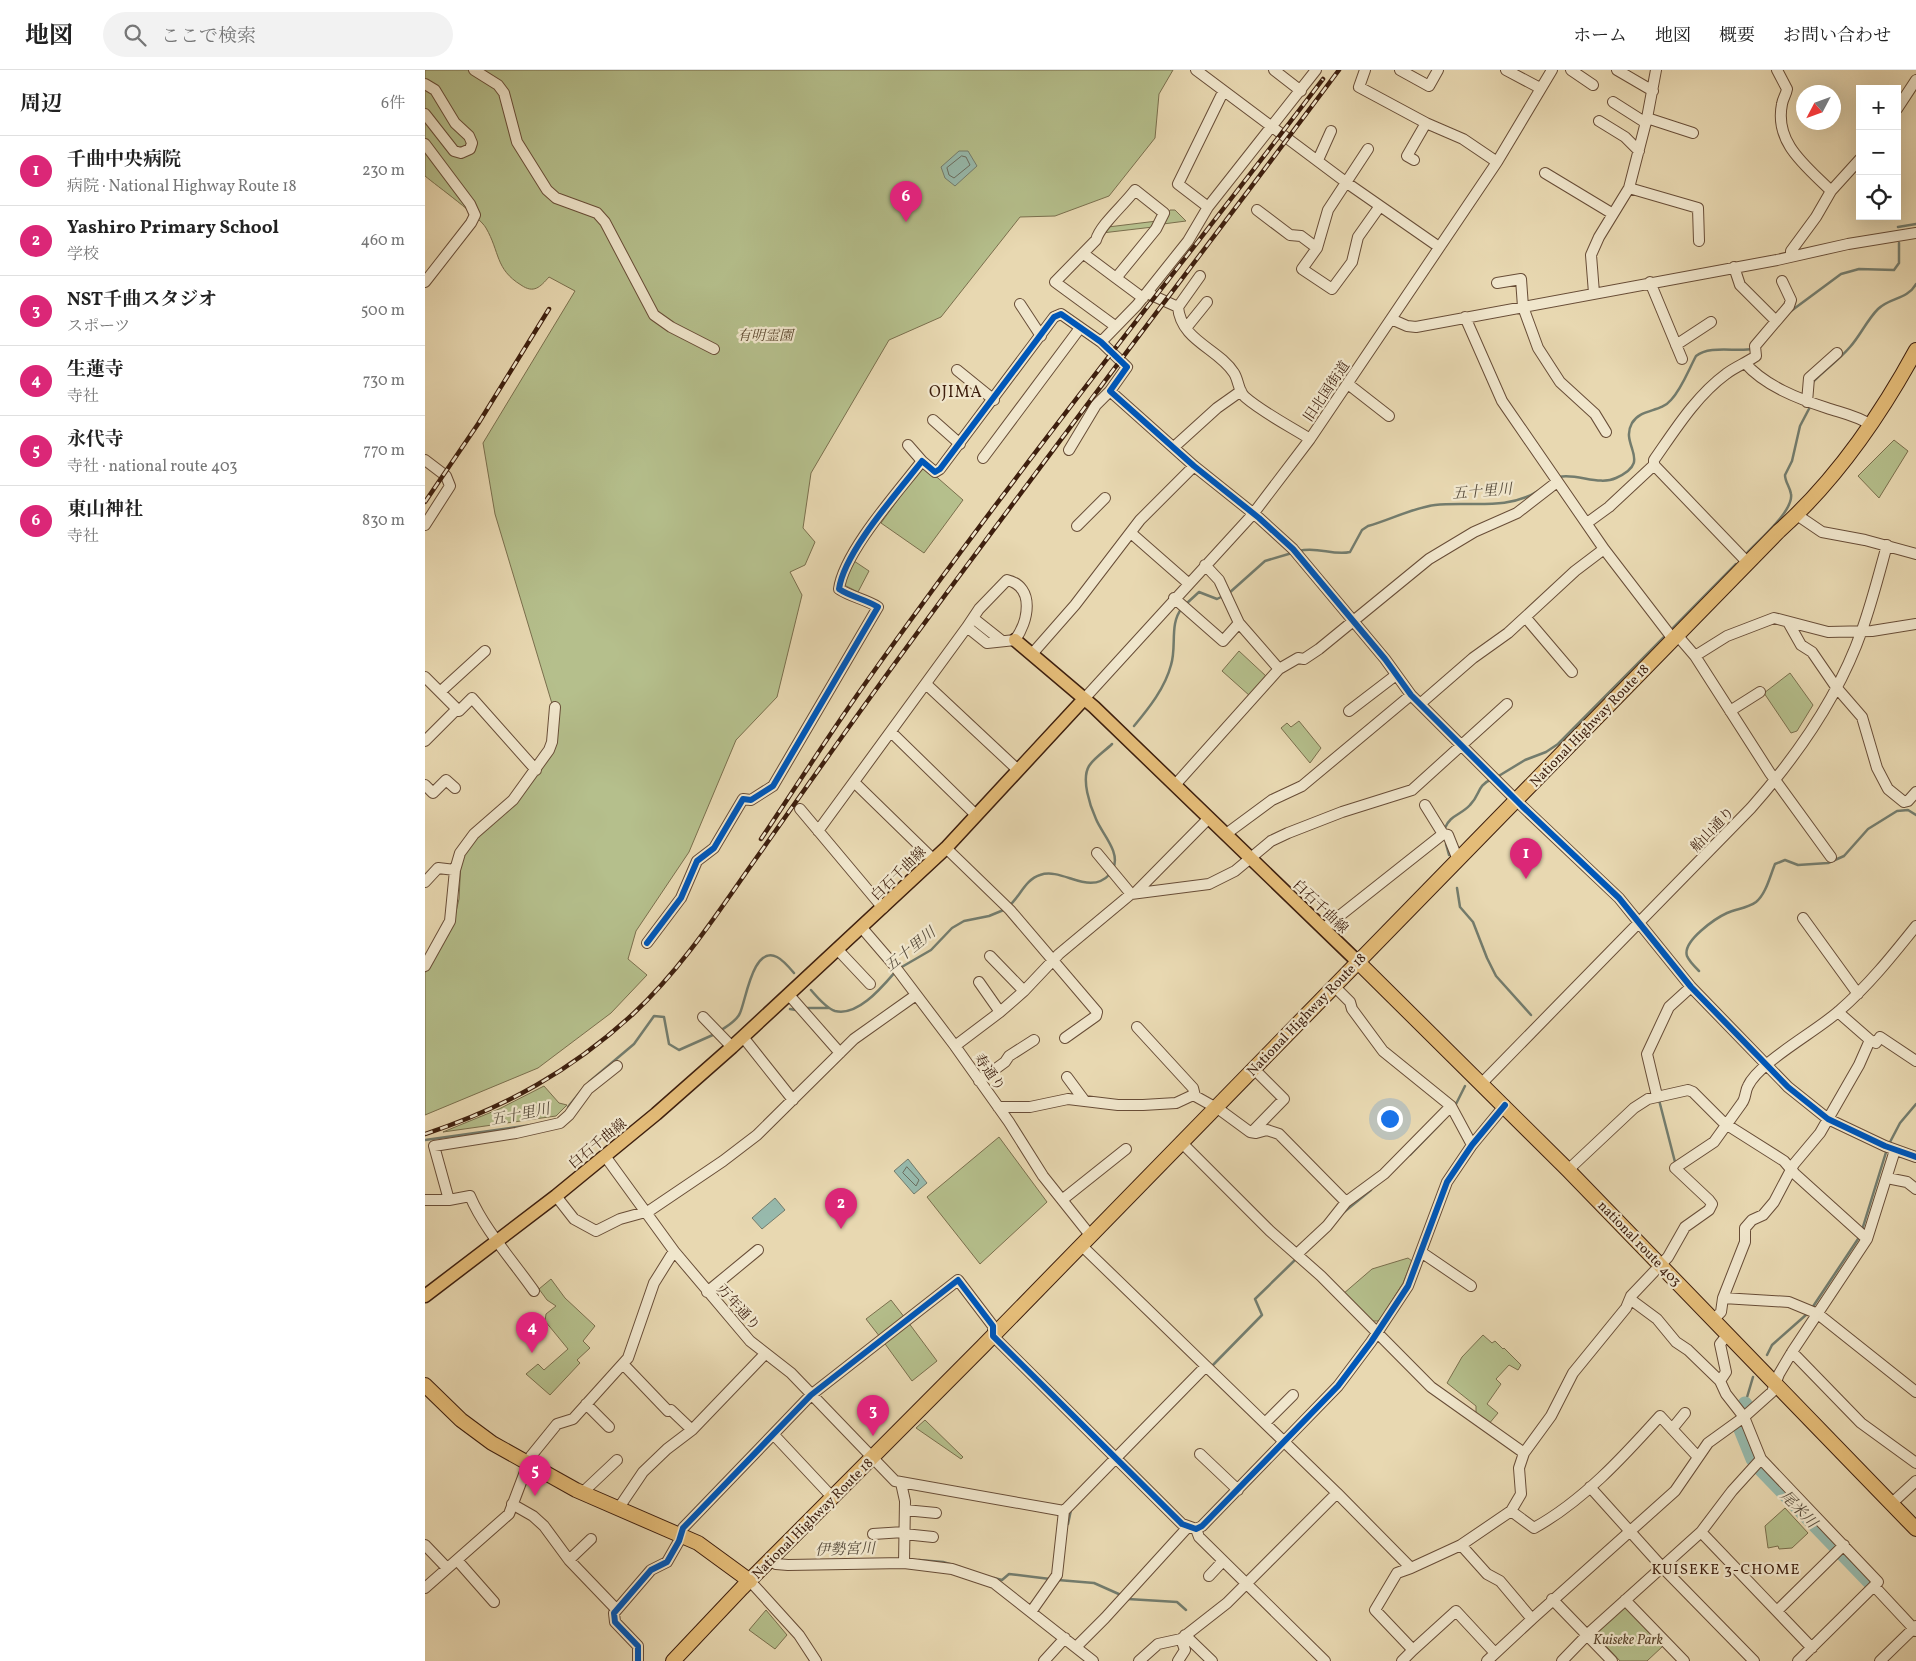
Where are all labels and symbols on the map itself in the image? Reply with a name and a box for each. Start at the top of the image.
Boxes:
north arrow [1796,85,1841,130]
pin: 6 [890,181,922,222]
park label: 有明霊園 [737,327,795,346]
street label: 旧北国街道 [1300,358,1355,426]
district label: OJIMA [929,382,983,404]
water label: 五十里川 [1451,479,1515,506]
street label: National Highway Route 18 [1526,660,1654,792]
street label: 船山通り [1687,803,1739,857]
pin: 1 [1510,838,1542,879]
street label: 白石千曲線 [867,843,931,905]
street label: 白石千曲線 [1288,876,1352,938]
water label: 五十里川 [881,922,942,977]
street label: National Highway Route 18 [1243,949,1371,1081]
street label: 寿通り [969,1050,1009,1096]
water label: 五十里川 [489,1099,554,1132]
your location [1377,1106,1403,1132]
street label: 白石千曲線 [565,1115,631,1174]
pin: 2 [825,1188,857,1229]
street label: national route 403 [1593,1197,1685,1291]
street label: 万年通り [712,1281,764,1335]
pin: 4 [516,1312,548,1353]
pin: 3 [857,1395,889,1436]
street label: National Highway Route 18 [748,1454,878,1584]
pin: 5 [519,1455,551,1496]
water label: 尾米川 [1775,1487,1822,1535]
water label: 伊勢宮川 [815,1539,877,1562]
district label: KUISEKE 3-CHOME [1652,1560,1800,1581]
park label: Kuiseke Park [1593,1631,1664,1650]

